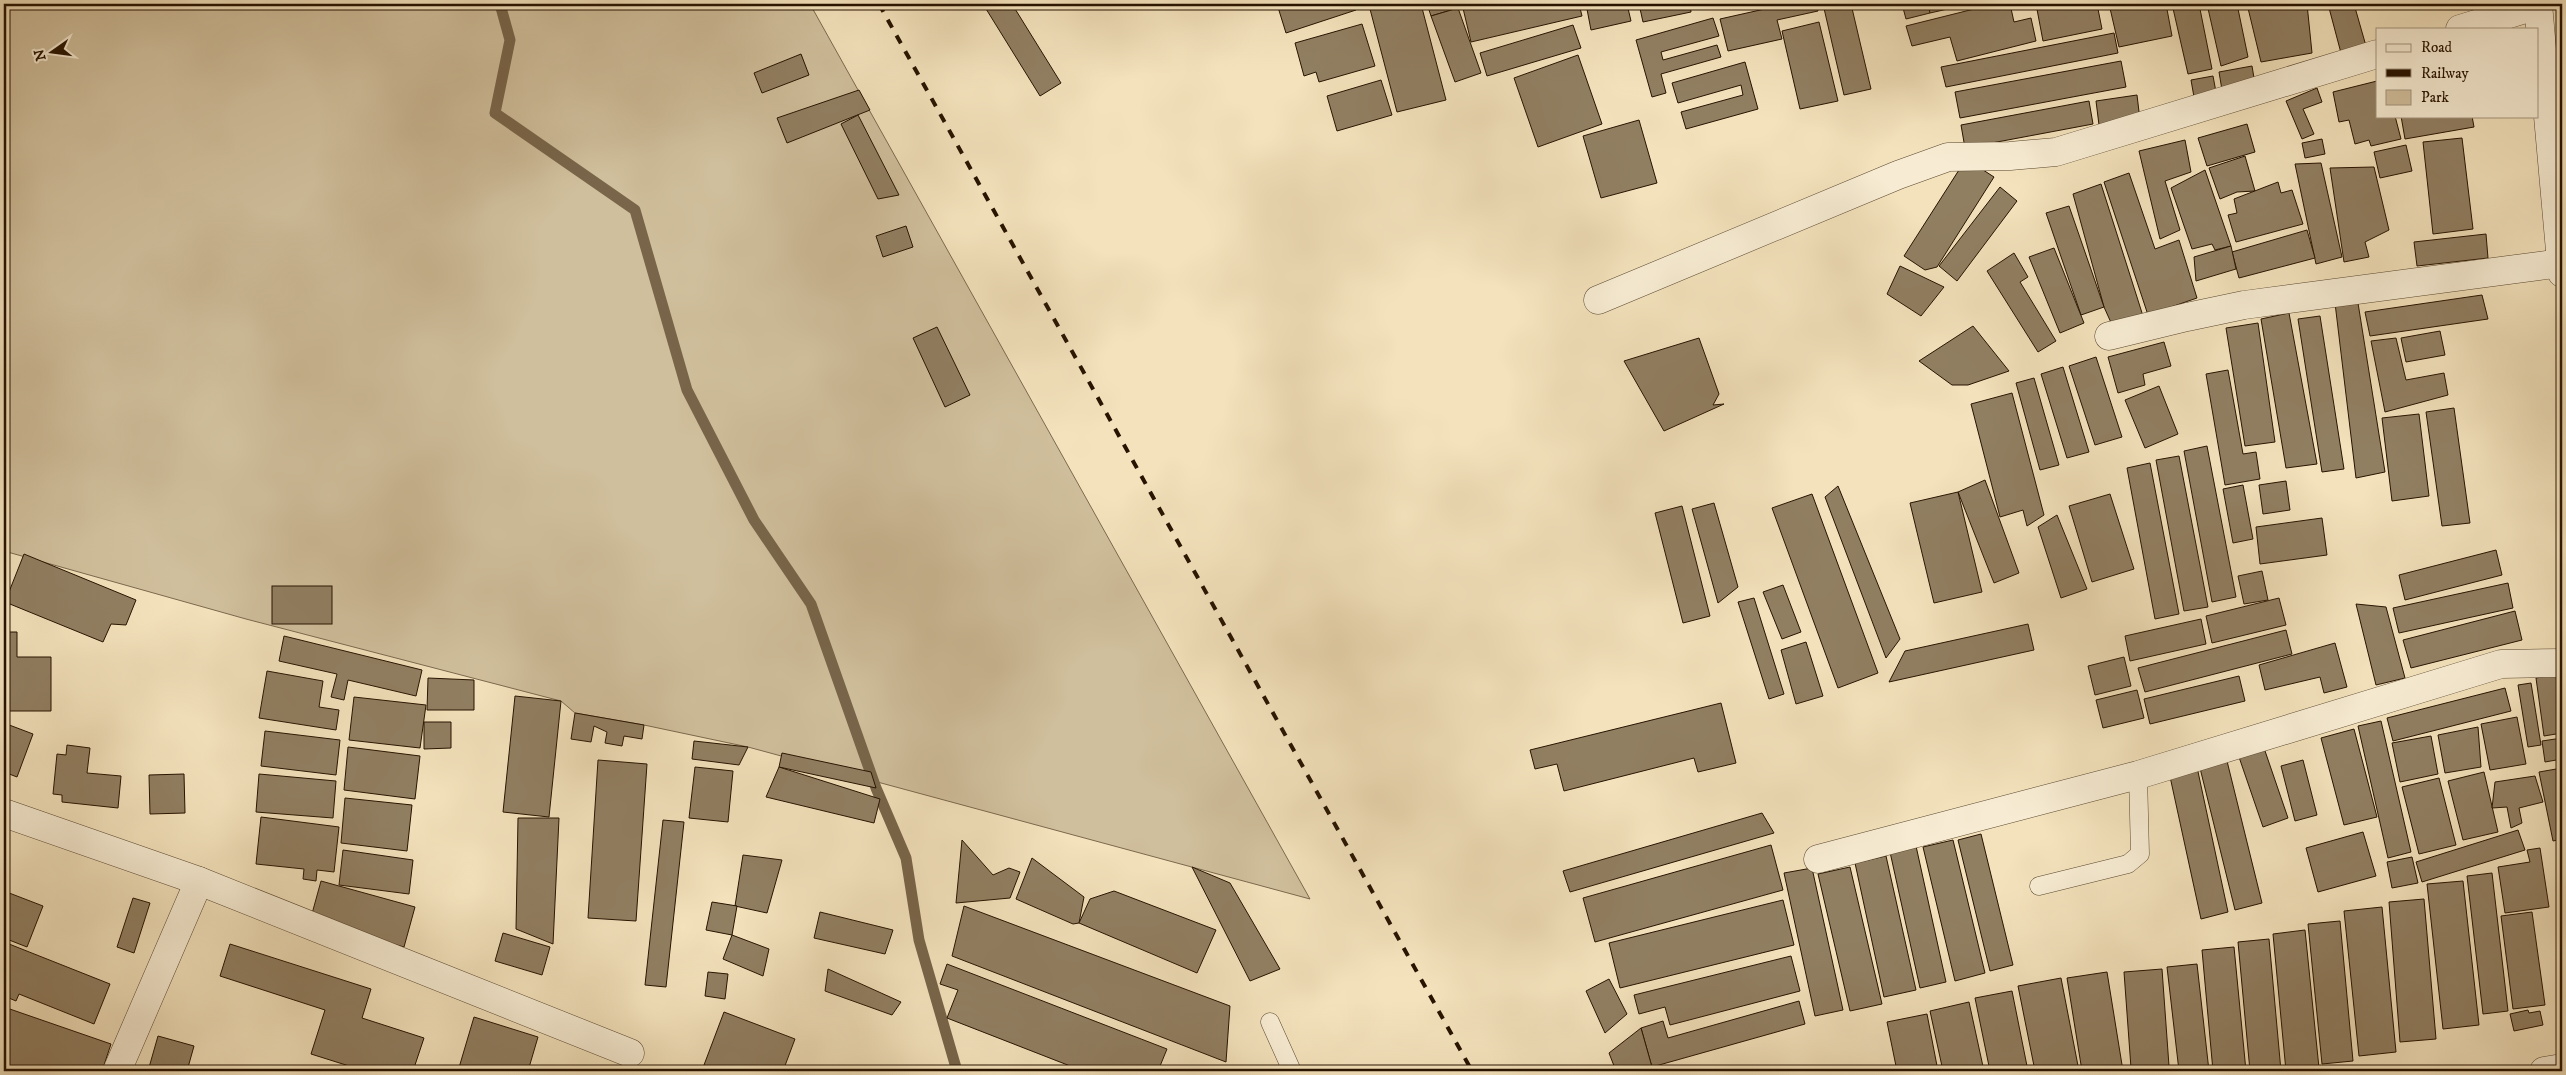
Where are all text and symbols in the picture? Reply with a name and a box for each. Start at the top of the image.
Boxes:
north arrow [28,28,78,78]
legend [2376,28,2538,118]
text: Road [2421,38,2453,57]
text: N [30,47,50,63]
text: Railway [2421,64,2469,83]
text: Park [2421,88,2450,107]

